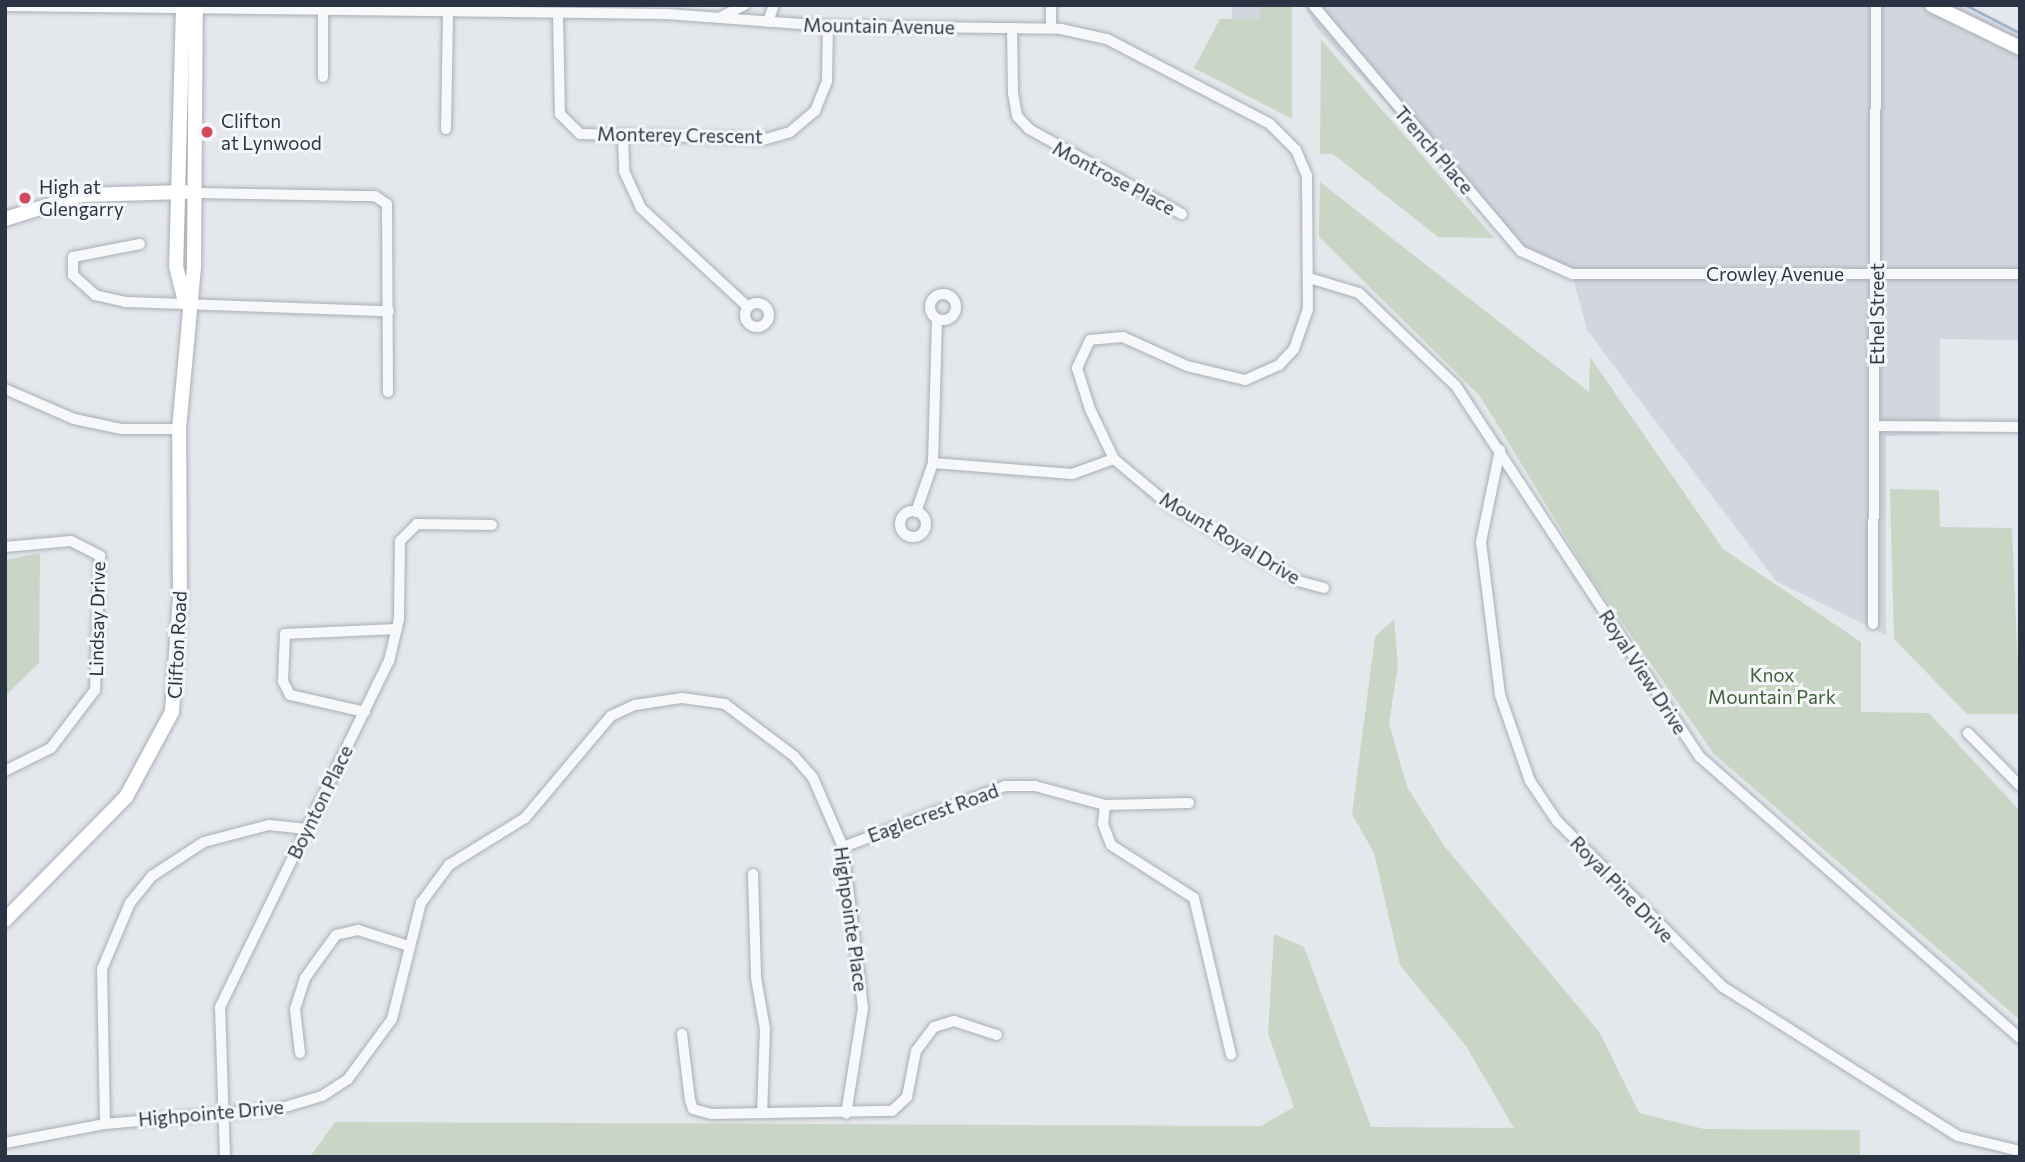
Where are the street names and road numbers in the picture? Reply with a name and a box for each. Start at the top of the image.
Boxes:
street label: Mountain Avenue [803,13,955,39]
street label: Trench Place [1390,101,1478,199]
street label: Monterey Crescent [597,122,763,148]
street label: Montrose Place [1049,136,1179,220]
street label: Crowley Avenue [1706,263,1844,285]
street label: Ethel Street [1866,263,1888,365]
street label: Mount Royal Drive [1156,487,1304,589]
street label: Lindsay Drive [85,561,109,677]
street label: Clifton Road [163,590,191,700]
street label: Royal View Drive [1594,606,1692,738]
street label: Boynton Place [283,741,357,863]
street label: Eaglecrest Road [865,779,1001,847]
street label: Royal Pine Drive [1566,831,1678,947]
street label: Highpointe Place [830,845,872,993]
street label: Highpointe Drive [137,1095,285,1131]

